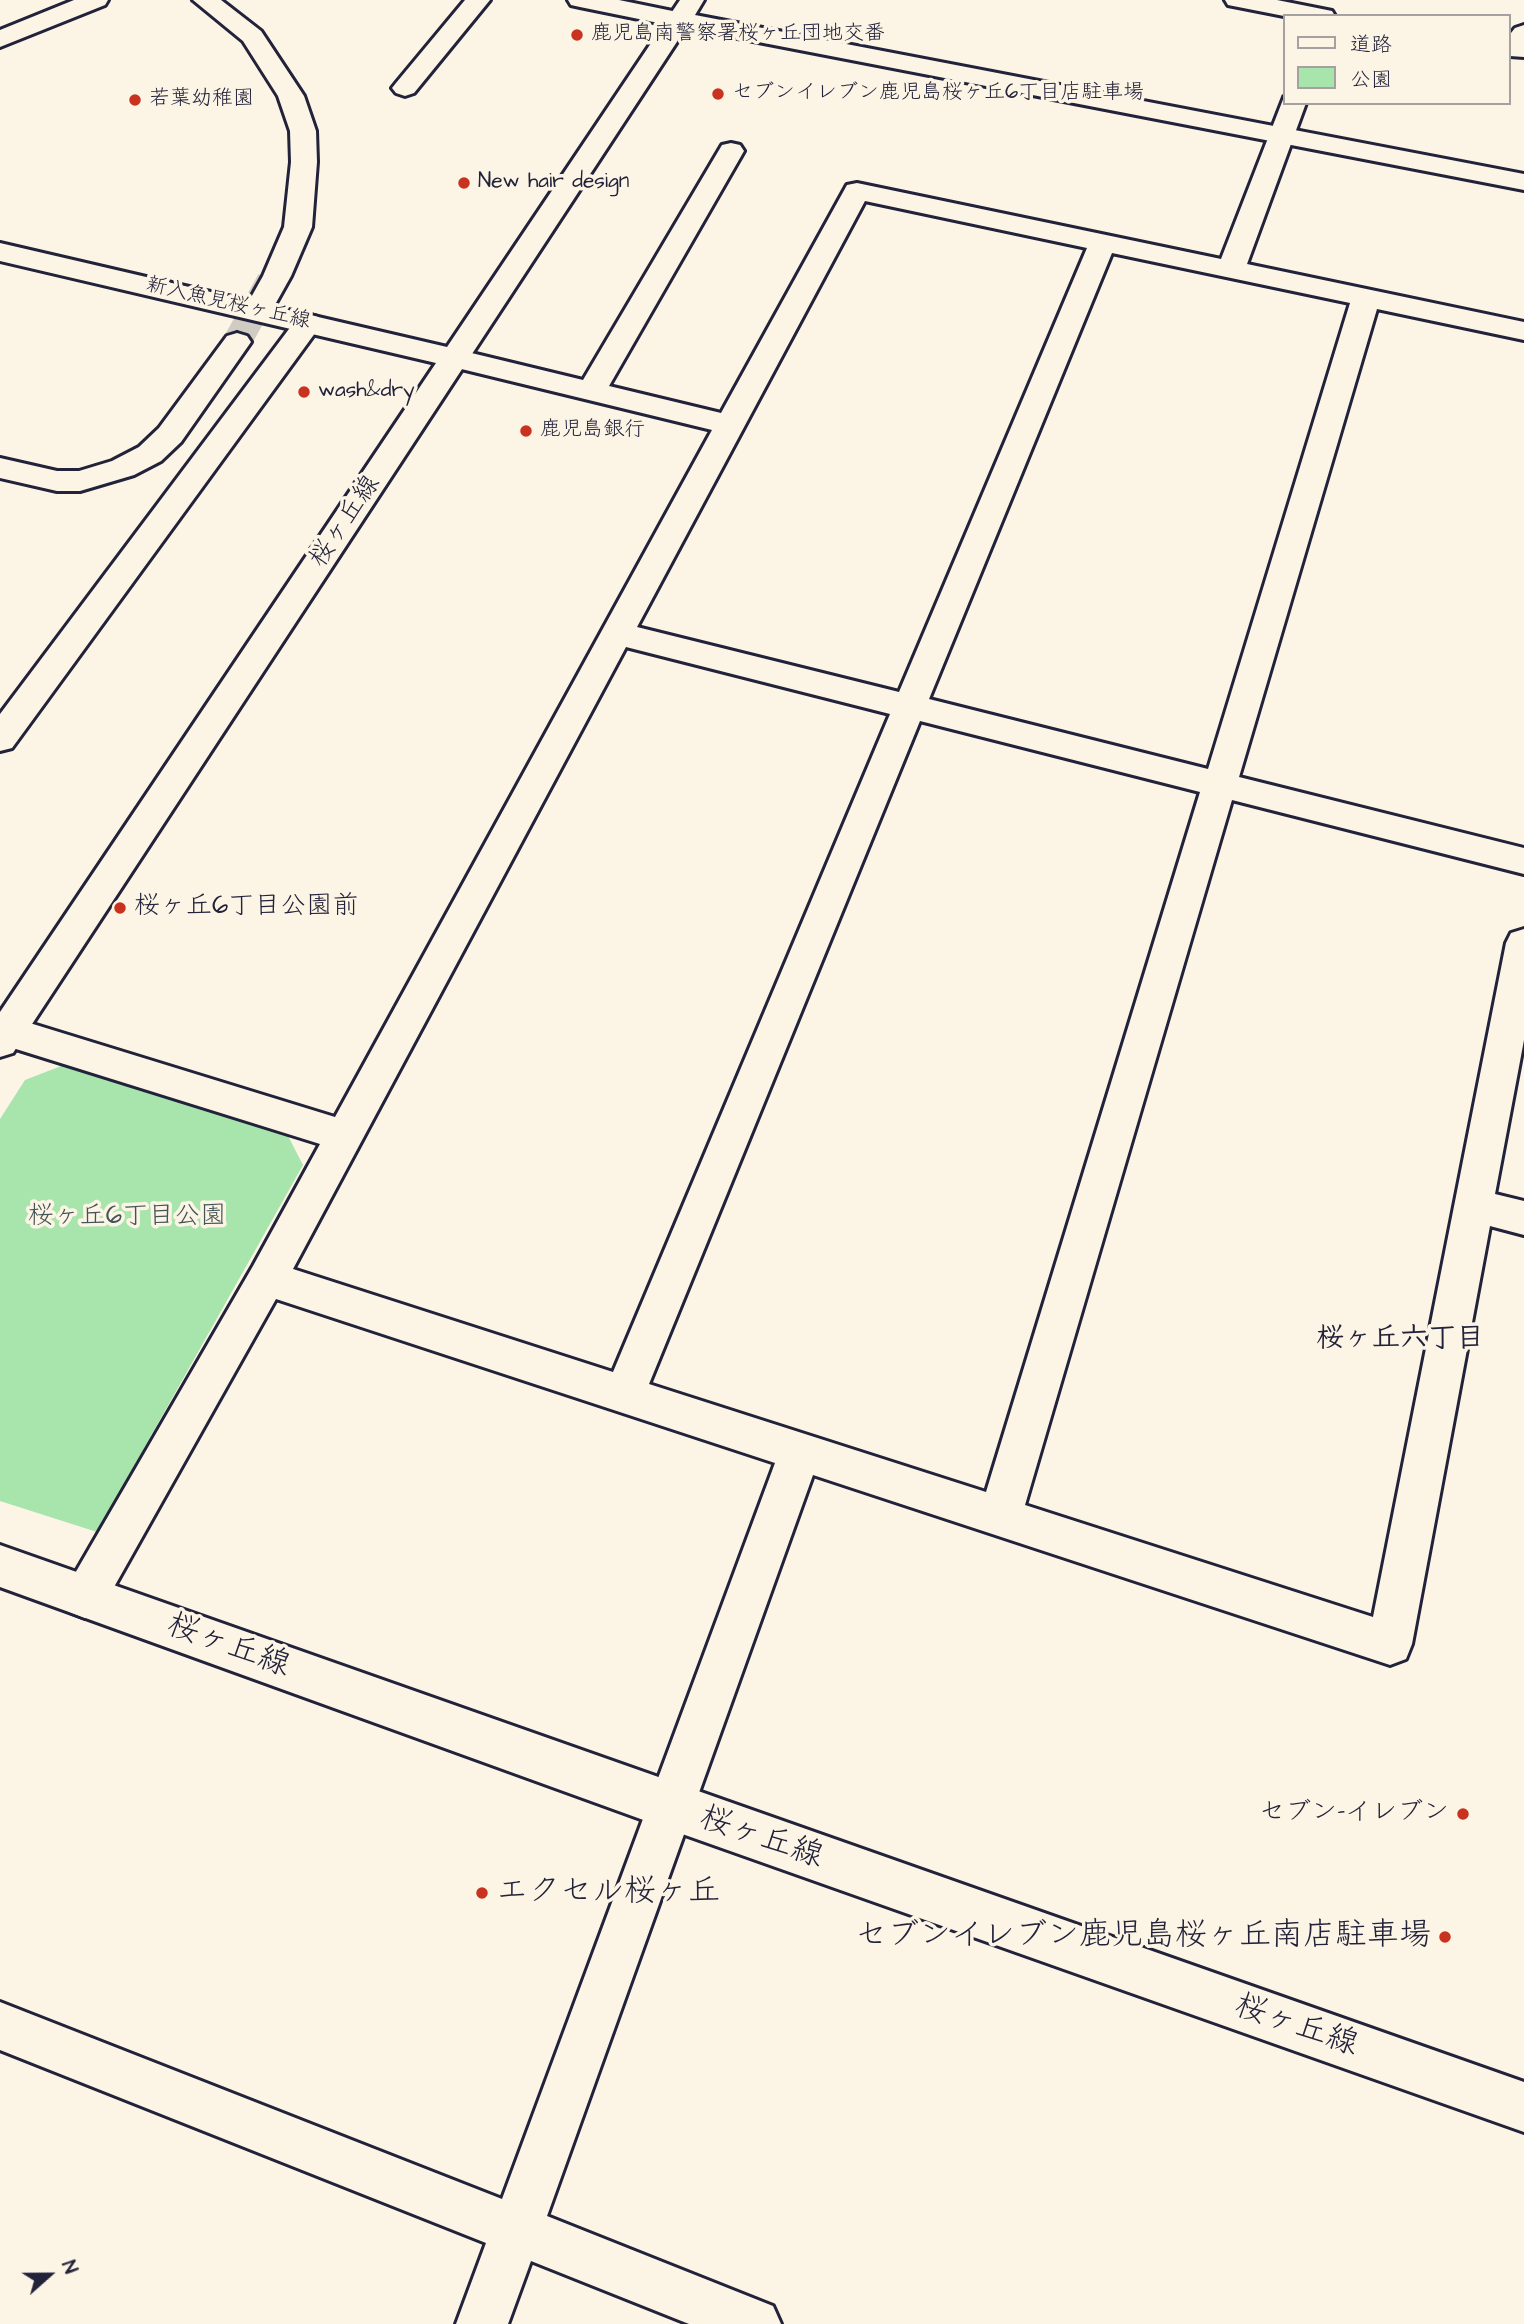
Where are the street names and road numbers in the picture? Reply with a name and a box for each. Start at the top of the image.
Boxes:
street label: 新入魚見桜ヶ丘線 [143,273,313,335]
street label: 桜ヶ丘線 [304,470,388,574]
street label: 桜ヶ丘線 [161,1607,295,1687]
street label: 桜ヶ丘線 [694,1800,828,1878]
street label: 桜ヶ丘線 [1229,1988,1363,2066]

